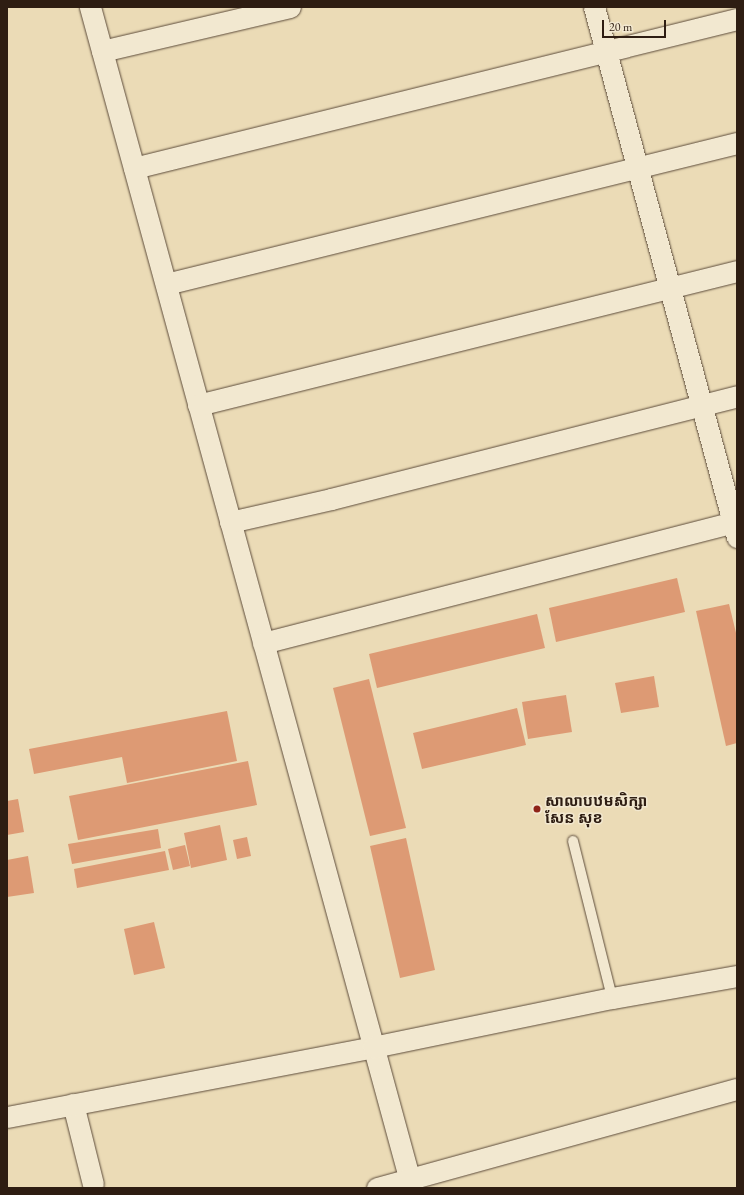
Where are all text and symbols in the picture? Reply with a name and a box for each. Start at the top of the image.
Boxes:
scale bar [604,12,668,38]
text: 20 m [609,19,632,35]
place label: សាលាបឋមសិក្សា សែន សុខ [545,791,647,826]
marker: សាលាបឋមសិក្សា សែន សុខ [532,804,542,814]

